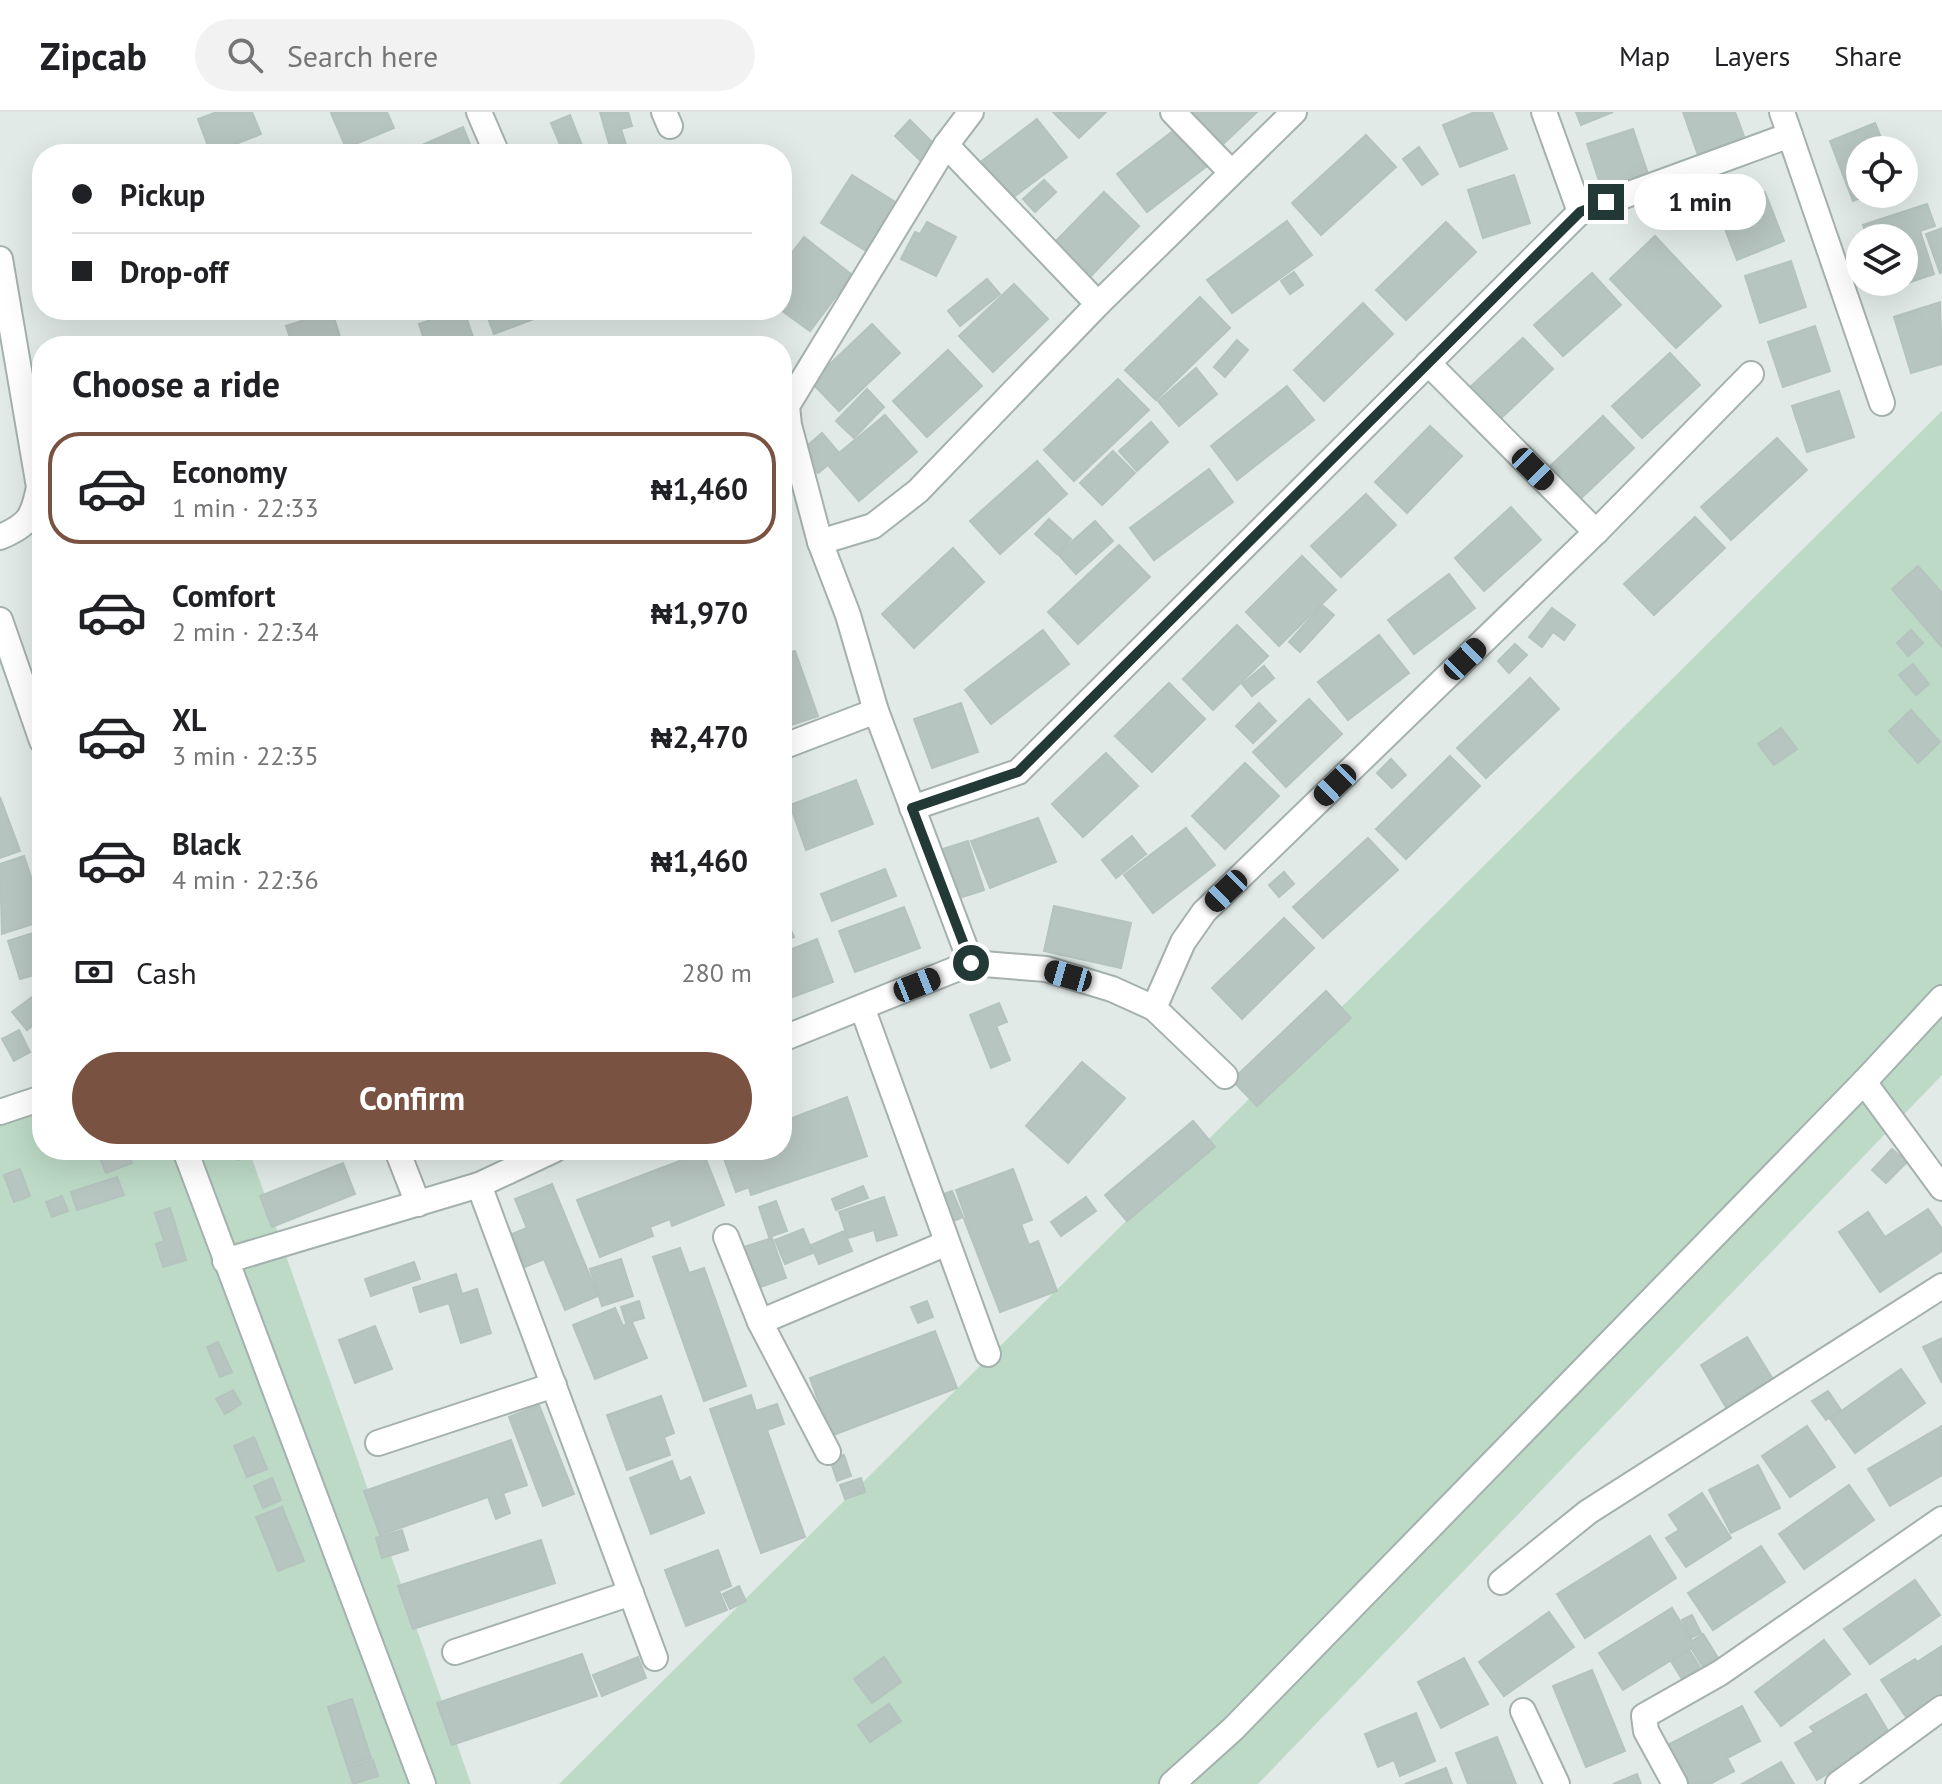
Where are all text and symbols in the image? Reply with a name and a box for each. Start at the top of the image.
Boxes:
search box [195,19,755,91]
text: Zipcab [40,31,147,80]
icon: search [223,33,267,77]
text: Search here [287,36,438,75]
text: Map [1619,37,1670,74]
text: Layers [1714,37,1790,74]
text: Share [1834,37,1902,74]
map controls [1846,136,1918,296]
button: locate [1846,136,1918,208]
callout: 1 min [1634,174,1766,230]
text: Pickup [120,175,205,214]
route end [1588,184,1624,220]
text: 1 min [1668,185,1732,218]
button: layers [1846,224,1918,296]
text: Drop-off [120,252,228,291]
text: Choose a ride [72,360,280,407]
car [1508,444,1558,494]
icon: car [76,452,148,524]
text: Economy [172,452,287,491]
text: ₦1,460 [651,469,748,508]
text: 1 min · 22:33 [172,491,319,524]
icon: car [76,576,148,648]
text: Comfort [172,576,275,615]
text: ₦1,970 [651,593,748,632]
text: 2 min · 22:34 [172,615,319,648]
car [1439,634,1491,684]
icon: car [76,700,148,772]
text: XL [172,700,206,739]
text: ₦2,470 [651,717,748,756]
text: 3 min · 22:35 [172,739,319,772]
car [1309,760,1361,810]
icon: car [76,824,148,896]
text: Black [172,824,241,863]
text: ₦1,460 [651,841,748,880]
text: 4 min · 22:36 [172,863,319,896]
car [1200,866,1252,916]
route start [953,945,989,981]
icon: cash [72,950,116,994]
text: Cash [136,953,197,992]
text: 280 m [681,956,752,989]
car [1042,958,1094,994]
car [890,965,944,1005]
button: Confirm [72,1052,752,1144]

